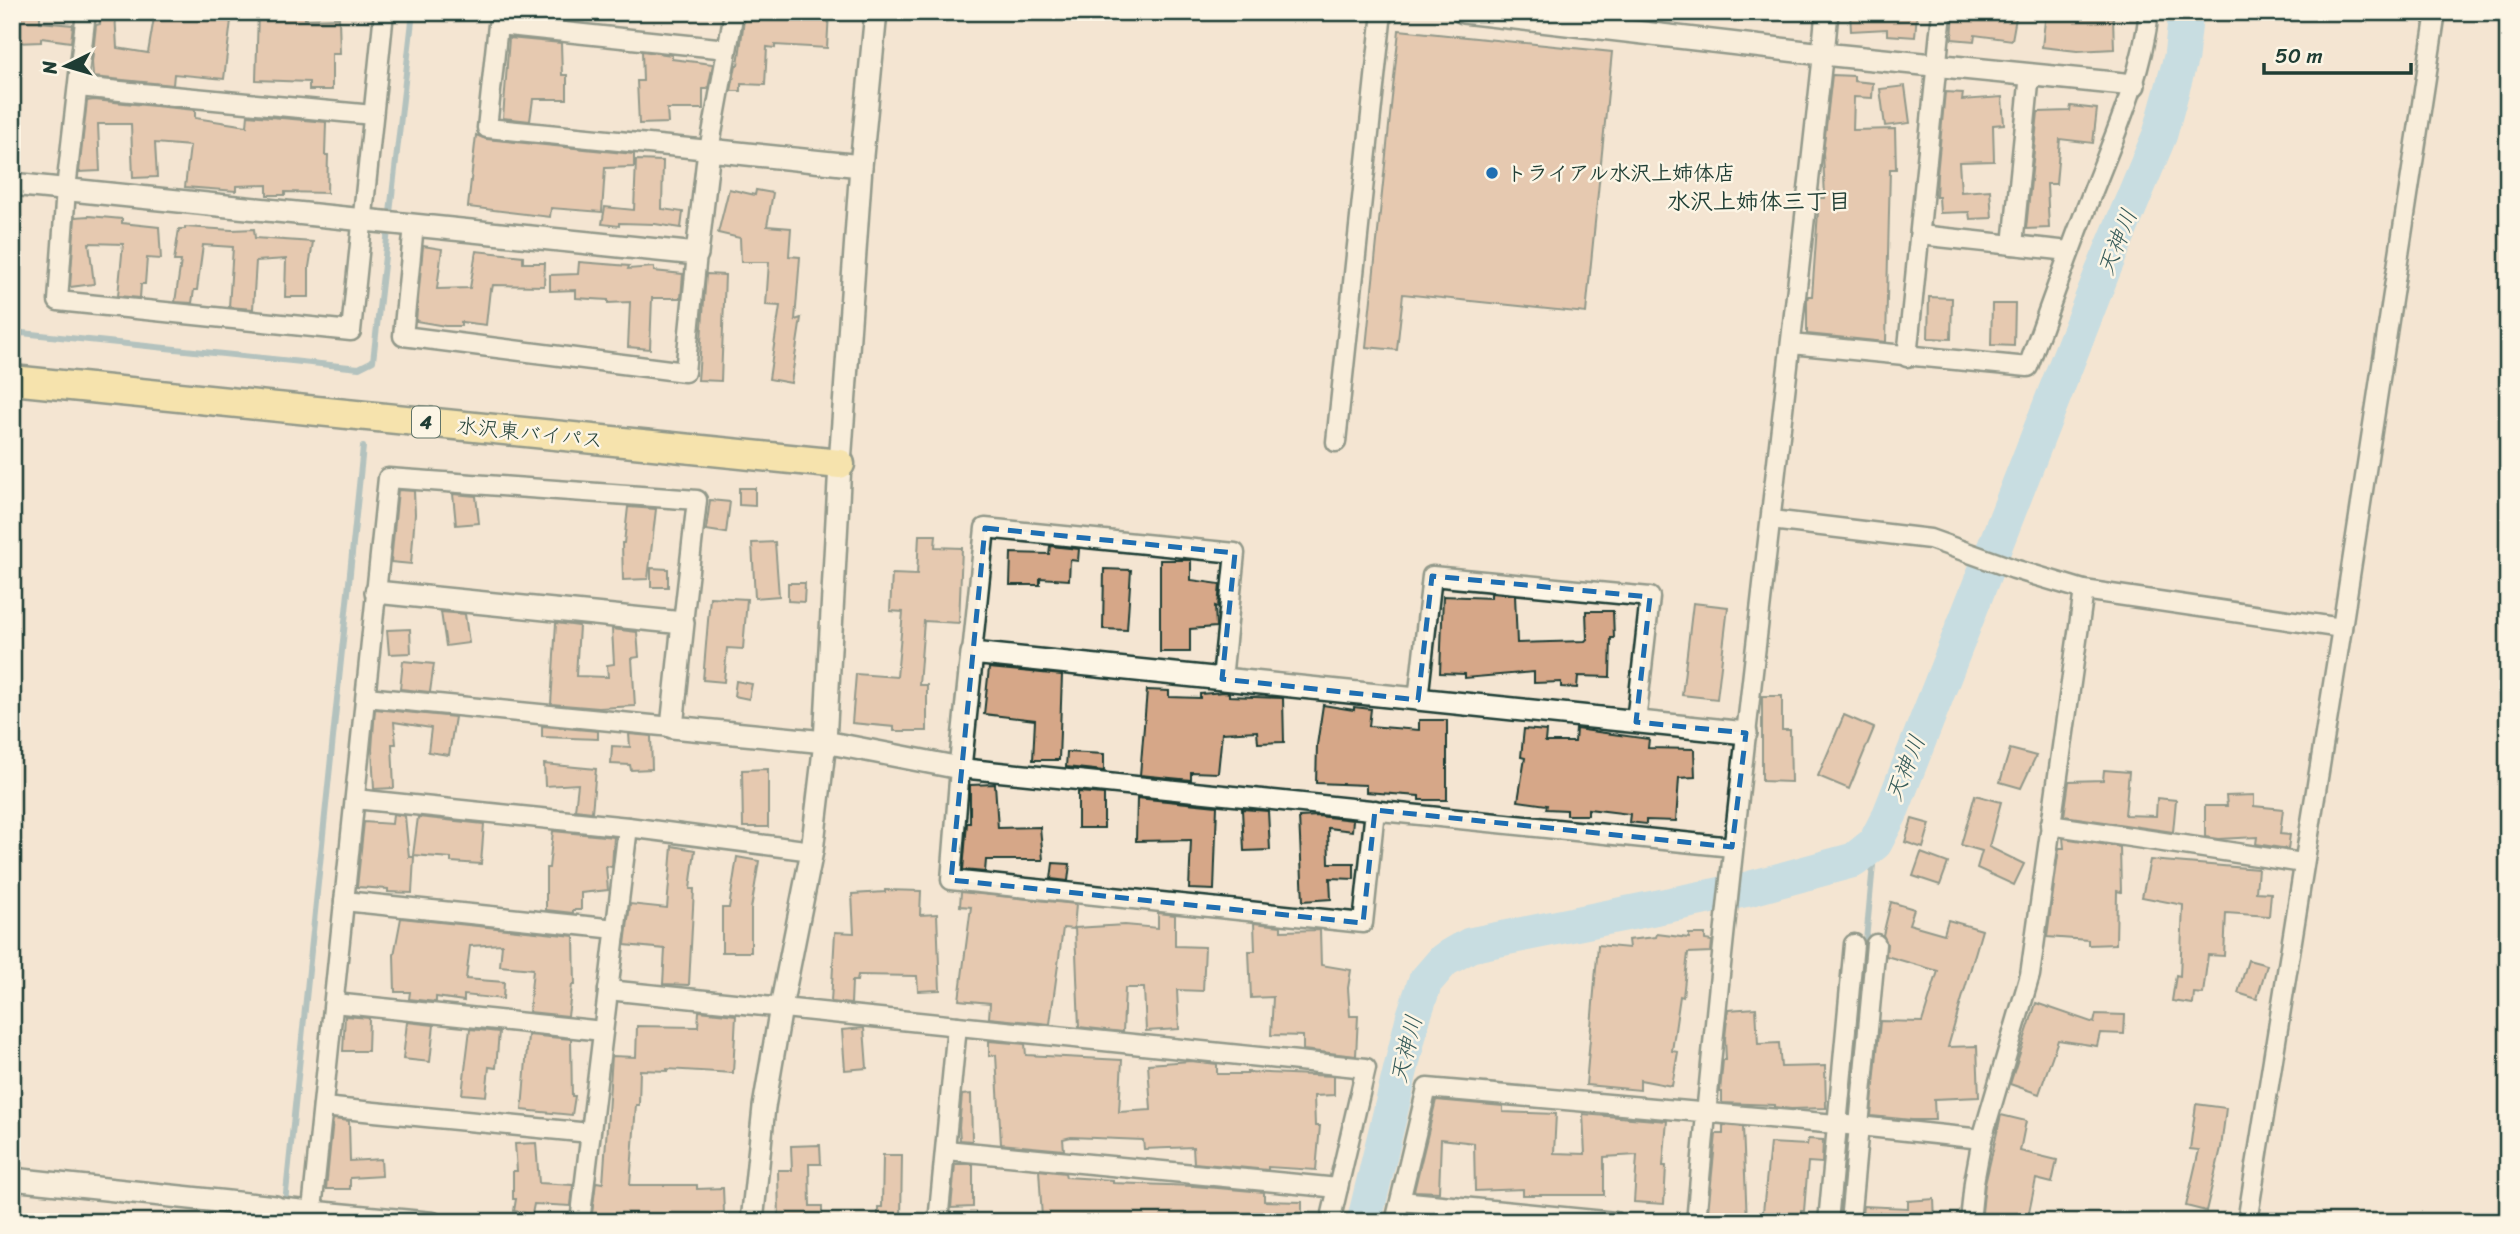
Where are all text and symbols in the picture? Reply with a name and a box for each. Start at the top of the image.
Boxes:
north arrow [32,32,102,102]
scale bar [2264,32,2412,76]
text: 50 m [2275,37,2323,75]
text: N [32,59,67,76]
place label: トライアル水沢上姉体店 [1506,154,1735,192]
marker: トライアル水沢上姉体店 [1484,165,1500,181]
district label: 水沢上姉体三丁目 [1667,181,1851,222]
water label: 天神川 [2086,203,2149,282]
road number: 4 [412,406,440,438]
street label: 水沢東バイパス [455,406,605,460]
water label: 天神川 [1874,729,1937,808]
water label: 天神川 [1378,1011,1435,1088]

